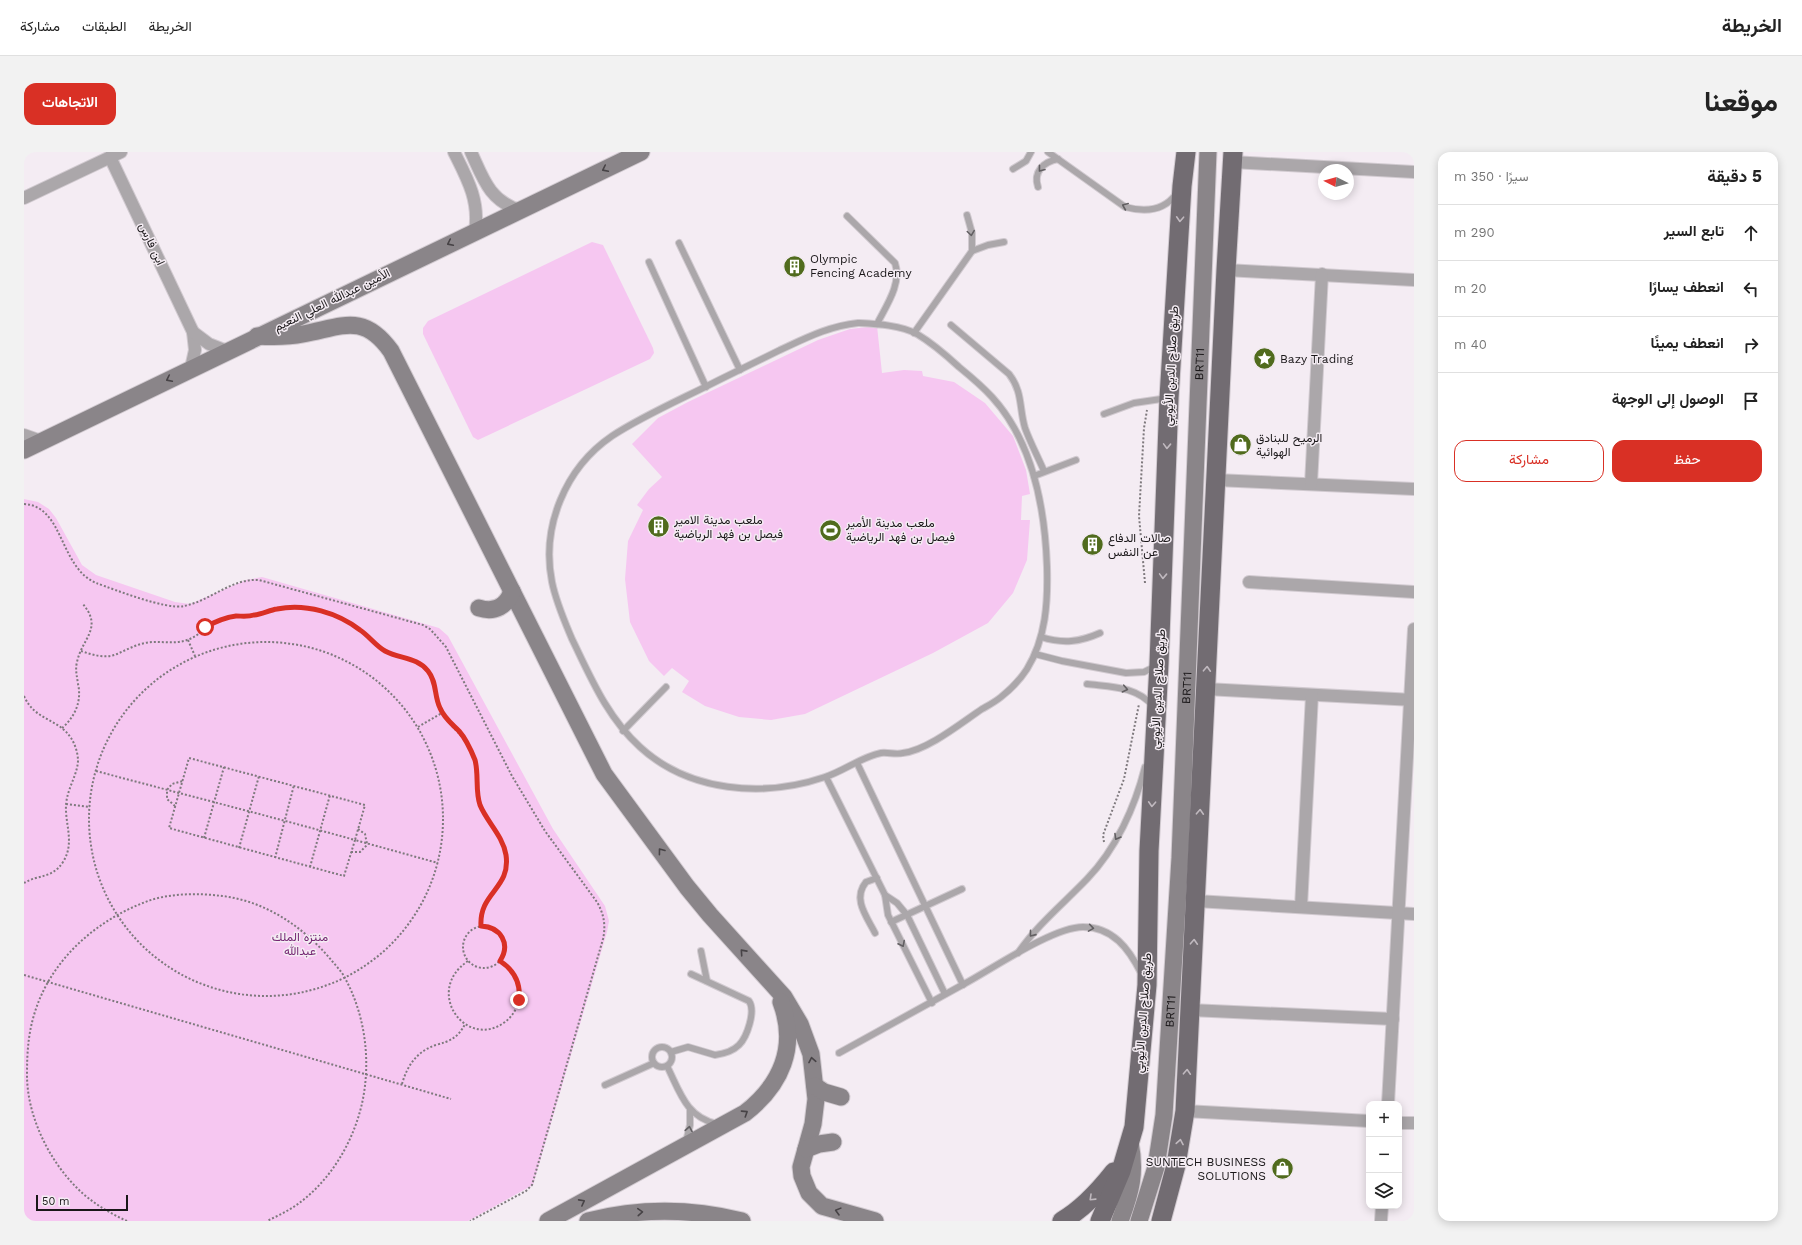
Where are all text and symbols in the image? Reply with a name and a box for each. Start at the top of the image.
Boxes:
text: الخريطة [1722,14,1782,37]
text: مشاركة [20,18,60,34]
text: الطبقات [82,18,126,34]
text: الخريطة [148,18,192,34]
button: الاتجاهات [24,83,116,125]
text: موقعنا [1704,85,1778,118]
one-way arrow [602,164,610,172]
one-way arrow [1039,164,1046,172]
north arrow [1318,164,1354,200]
text: 5 دقيقة [1707,166,1762,186]
text: سيرًا · 350 m [1454,169,1528,184]
one-way arrow [1122,203,1129,211]
one-way arrow [1175,216,1184,222]
street label: ابن فارس [135,221,168,268]
text: تابع السير [1664,222,1724,240]
icon: ahead [1740,222,1762,244]
text: 290 m [1454,225,1495,240]
one-way arrow [966,230,975,236]
one-way arrow [447,238,455,246]
place label: Olympic Fencing Academy [810,252,912,280]
building icon: Olympic Fencing Academy [781,253,807,279]
street label: الأمين عبدالله العلي النعيم [272,266,394,337]
text: انعطف يسارًا [1649,278,1724,296]
icon: left [1740,278,1762,300]
text: 20 m [1454,281,1487,296]
street label: طريق صلاح الدين الأيوبي [1161,305,1184,427]
text: انعطف يمينًا [1651,334,1724,352]
icon: right [1740,334,1762,356]
text: 40 m [1454,337,1487,352]
place icon: Bazy Trading [1251,346,1277,372]
street label: BRT11 [1192,348,1207,380]
place label: Bazy Trading [1280,352,1354,366]
one-way arrow [166,374,174,382]
text: الوصول إلى الوجهة [1612,390,1724,408]
icon: arrive [1740,390,1762,412]
place label: الرميح للبنادق الهوائية [1256,431,1322,460]
shop icon: الرميح للبنادق الهوائية [1228,432,1254,458]
button: مشاركة [1454,440,1604,482]
button: حفظ [1612,440,1762,482]
one-way arrow [1163,443,1172,449]
place label: ملعب مدينة الامير فيصل بن فهد الرياضية [673,513,783,542]
building icon: ملعب مدينة الامير فيصل بن فهد الرياضية [645,514,671,540]
place label: ملعب مدينة الأمير فيصل بن فهد الرياضية [845,516,955,545]
sports icon: ملعب مدينة الأمير فيصل بن فهد الرياضية [818,517,844,543]
place label: صالات الدفاع عن النفس [1108,531,1171,560]
building icon: صالات الدفاع عن النفس [1079,532,1105,558]
one-way arrow [1158,573,1167,579]
route start [196,618,214,636]
street label: طريق صلاح الدين الأيوبي [1148,628,1171,750]
one-way arrow [1202,666,1211,672]
street label: BRT11 [1179,671,1194,704]
one-way arrow [1122,685,1128,693]
one-way arrow [1148,801,1156,807]
one-way arrow [1196,809,1204,815]
one-way arrow [1115,833,1122,840]
one-way arrow [658,848,666,855]
one-way arrow [1088,923,1094,932]
one-way arrow [1029,929,1036,937]
park label: منتزه الملك عبدالله [272,930,328,958]
one-way arrow [1189,939,1198,945]
one-way arrow [897,940,905,948]
one-way arrow [740,949,748,957]
street label: طريق صلاح الدين الأيوبي [1132,952,1157,1074]
route end [510,991,528,1009]
street label: BRT11 [1162,995,1178,1028]
one-way arrow [808,1056,816,1063]
one-way arrow [1183,1069,1191,1075]
map controls [1366,1101,1402,1209]
button: + [1366,1101,1402,1137]
one-way arrow [741,1110,748,1118]
one-way arrow [684,1125,693,1132]
button: − [1366,1137,1402,1173]
one-way arrow [1175,1139,1184,1145]
place label: SUNTECH BUSINESS SOLUTIONS [1146,1155,1266,1183]
shop icon: SUNTECH BUSINESS SOLUTIONS [1269,1156,1295,1182]
button: layers [1366,1173,1402,1209]
scale bar [36,1193,128,1212]
one-way arrow [1089,1193,1097,1200]
text: 50 m [42,1195,69,1208]
one-way arrow [578,1199,585,1207]
one-way arrow [834,1207,841,1216]
one-way arrow [637,1208,643,1216]

